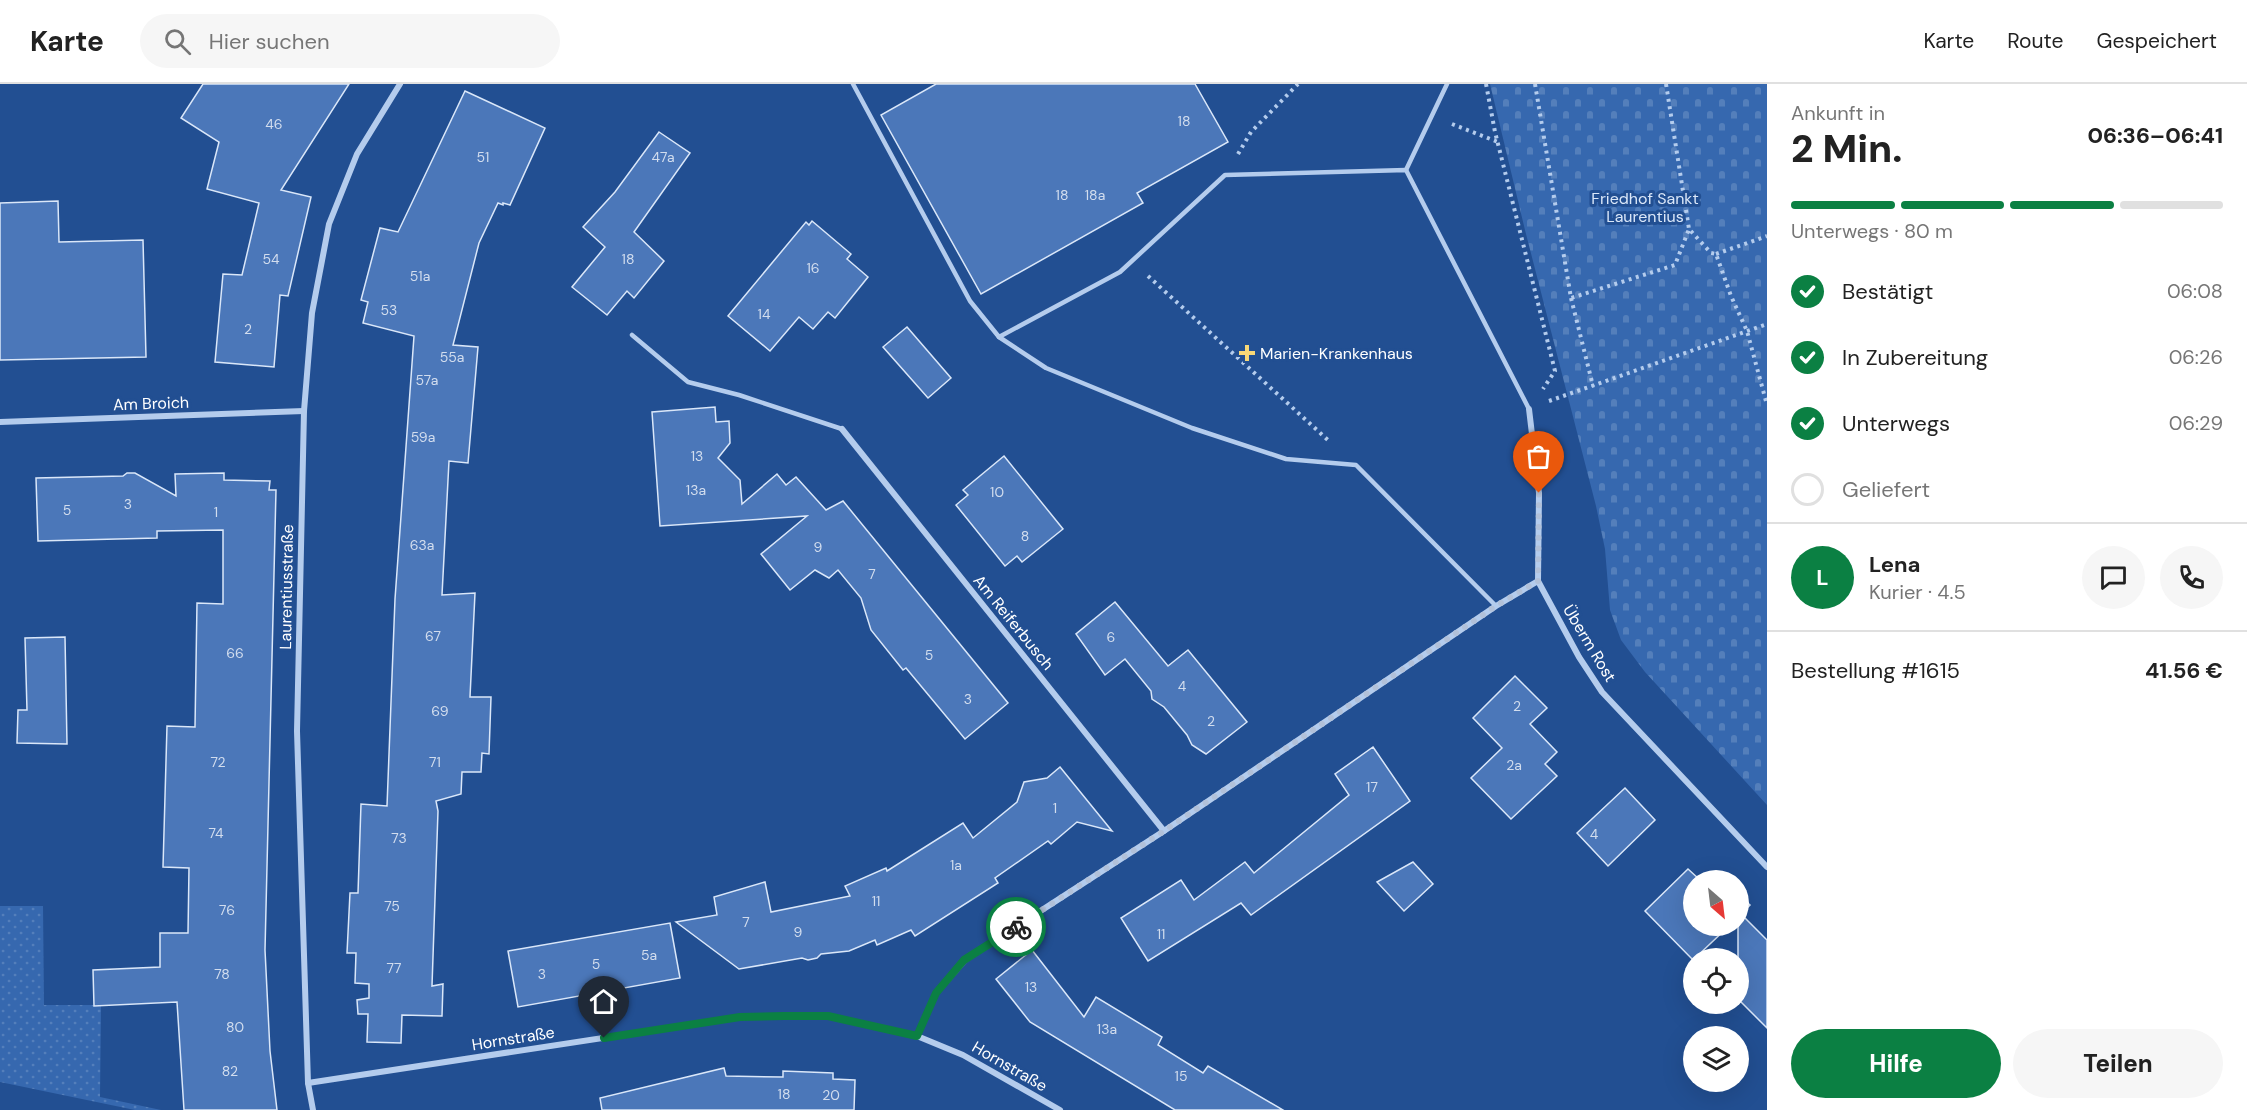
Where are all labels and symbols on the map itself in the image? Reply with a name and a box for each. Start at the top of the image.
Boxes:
house number: 18 [1178,112,1190,130]
house number: 46 [265,115,283,133]
house number: 51 [477,148,489,166]
house number: 47a [651,148,675,166]
house number: 18 [1056,186,1068,204]
house number: 18a [1085,186,1105,204]
park label: Friedhof Sankt Laurentius [1591,188,1699,227]
house number: 54 [262,250,280,268]
house number: 18 [622,250,634,268]
house number: 16 [806,259,820,277]
house number: 51a [410,267,430,285]
house number: 53 [381,301,397,319]
house number: 14 [758,305,771,323]
house number: 2 [244,320,252,338]
place label: Marien-Krankenhaus [1260,343,1413,364]
marker: Marien-Krankenhaus [1238,344,1256,362]
house number: 55a [440,348,464,366]
house number: 57a [416,371,438,389]
street label: Am Broich [113,392,189,415]
house number: 59a [411,428,435,446]
pin [1513,431,1564,493]
house number: 13 [691,447,703,465]
house number: 13a [686,481,706,499]
house number: 10 [990,483,1004,501]
house number: 3 [124,495,132,513]
house number: 5 [63,501,71,519]
house number: 1 [214,503,218,521]
street label: Laurentiusstraße [275,524,298,650]
house number: 8 [1021,527,1029,545]
house number: 63a [410,536,434,554]
house number: 9 [814,538,823,556]
house number: 7 [868,565,876,583]
street label: Am Reiferbusch [969,570,1059,674]
street label: Überm Rost [1558,601,1621,686]
house number: 67 [425,627,441,645]
house number: 6 [1107,628,1115,646]
house number: 66 [226,644,244,662]
house number: 5 [925,646,933,664]
house number: 4 [1178,677,1187,695]
house number: 3 [964,690,972,708]
house number: 2 [1513,697,1521,715]
house number: 69 [431,702,449,720]
house number: 2 [1207,712,1215,730]
house number: 72 [210,753,226,771]
house number: 71 [429,753,441,771]
house number: 2a [1506,756,1522,774]
house number: 17 [1366,778,1378,796]
house number: 1 [1053,799,1057,817]
house number: 74 [208,824,224,842]
house number: 4 [1590,825,1599,843]
house number: 73 [391,829,407,847]
house number: 1a [950,856,962,874]
north arrow [1683,870,1749,936]
house number: 11 [872,892,880,910]
house number: 75 [384,897,400,915]
courier [986,897,1046,957]
house number: 76 [219,901,235,919]
house number: 7 [742,913,750,931]
house number: 9 [794,923,803,941]
house number: 11 [1157,925,1165,943]
house number: 5a [641,946,657,964]
house number: 5 [592,955,600,973]
house number: 77 [387,959,401,977]
house number: 78 [214,965,230,983]
house number: 3 [538,965,546,983]
pin [578,976,629,1038]
house number: 13 [1025,978,1037,996]
house number: 80 [226,1018,244,1036]
house number: 13a [1097,1020,1117,1038]
street label: Hornstraße [470,1022,556,1055]
street label: Hornstraße [968,1036,1051,1096]
house number: 82 [222,1062,238,1080]
house number: 15 [1175,1067,1187,1085]
house number: 18 [778,1085,790,1103]
house number: 20 [822,1086,840,1104]

